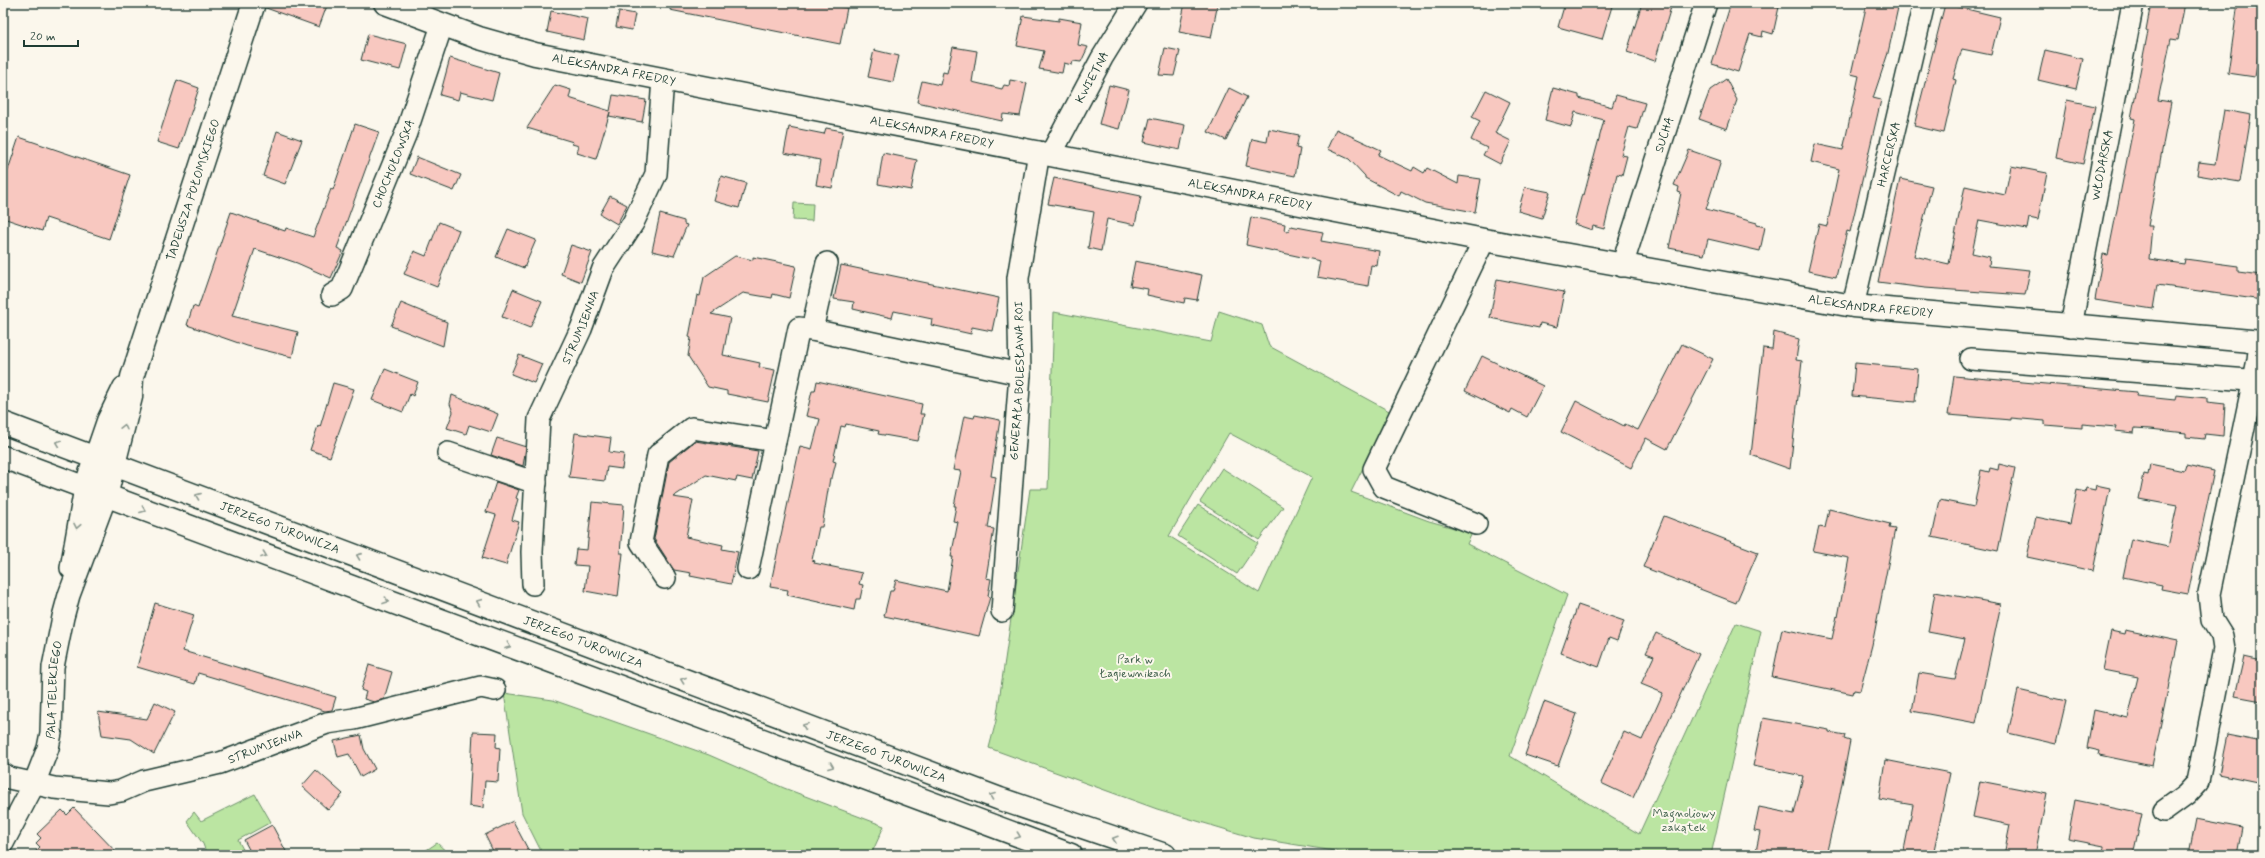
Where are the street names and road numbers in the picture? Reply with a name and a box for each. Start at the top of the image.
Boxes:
street label: KWIETNA [1072,49,1113,106]
street label: ALEKSANDRA FREDRY [551,51,677,90]
street label: ALEKSANDRA FREDRY [869,113,995,153]
street label: SUCHA [1652,115,1678,155]
street label: TADEUSZA POŁOMSKIEGO [163,117,225,263]
street label: CHOCHOŁOWSKA [369,118,419,211]
street label: HARCERSKA [1874,120,1905,189]
street label: WŁODARSKA [2088,128,2118,202]
street label: ALEKSANDRA FREDRY [1186,175,1313,215]
street label: STRUMIENNA [559,288,604,367]
street label: ALEKSANDRA FREDRY [1807,291,1934,322]
street label: GENERAŁA BOLESŁAWA ROI [1006,301,1029,461]
street label: JERZEGO TUROWICZA [217,499,342,558]
street label: JERZEGO TUROWICZA [521,613,645,673]
street label: PALA TELEKIEGO [43,639,67,741]
street label: STRUMIENNA [226,726,305,768]
street label: JERZEGO TUROWICZA [824,727,948,787]

